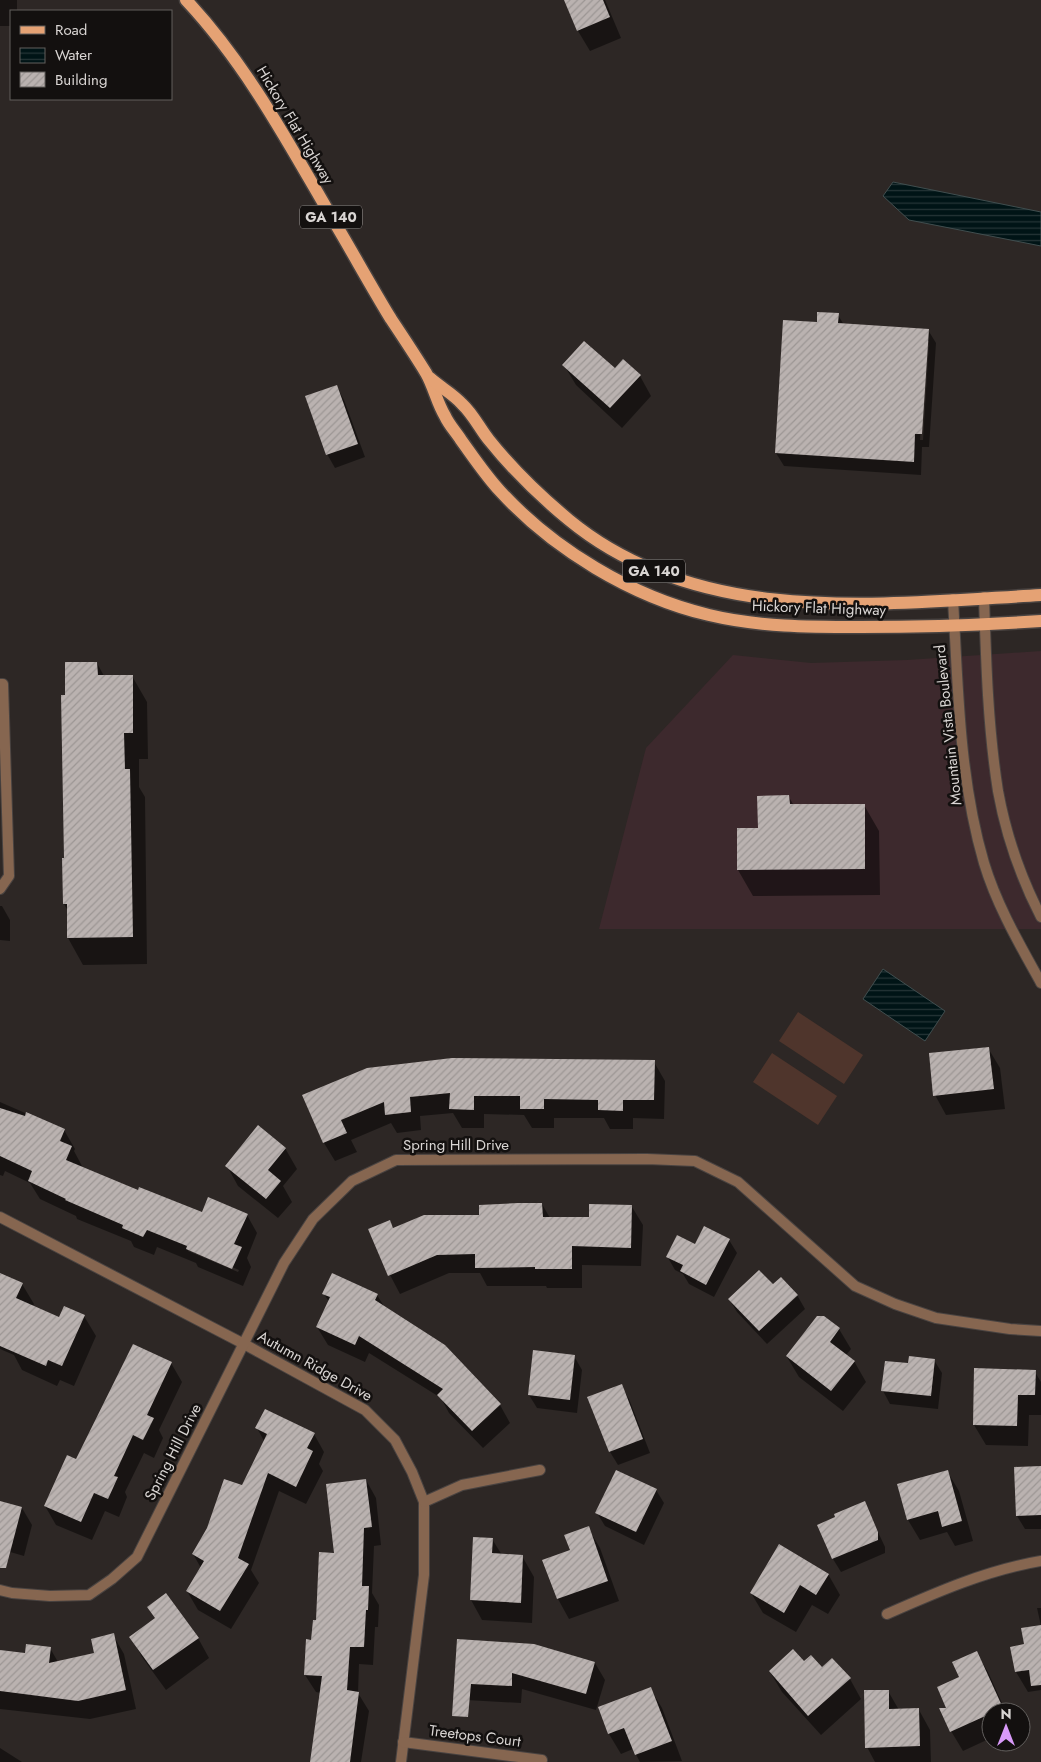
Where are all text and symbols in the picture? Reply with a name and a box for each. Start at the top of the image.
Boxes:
legend [10,10,172,100]
text: Road [55,19,87,41]
text: Water [55,44,93,66]
street label: Hickory Flat Highway [251,62,339,189]
text: Building [55,69,107,91]
road number: GA 140 [300,206,362,228]
road number: GA 140 [623,560,685,582]
street label: Hickory Flat Highway [752,595,887,621]
street label: Mountain Vista Boulevard [929,644,967,806]
street label: Spring Hill Drive [403,1134,509,1156]
street label: Autumn Ridge Drive [254,1325,377,1407]
street label: Spring Hill Drive [139,1399,207,1504]
north arrow [981,1702,1031,1752]
text: N [1000,1704,1012,1724]
street label: Treetops Court [428,1719,522,1753]

